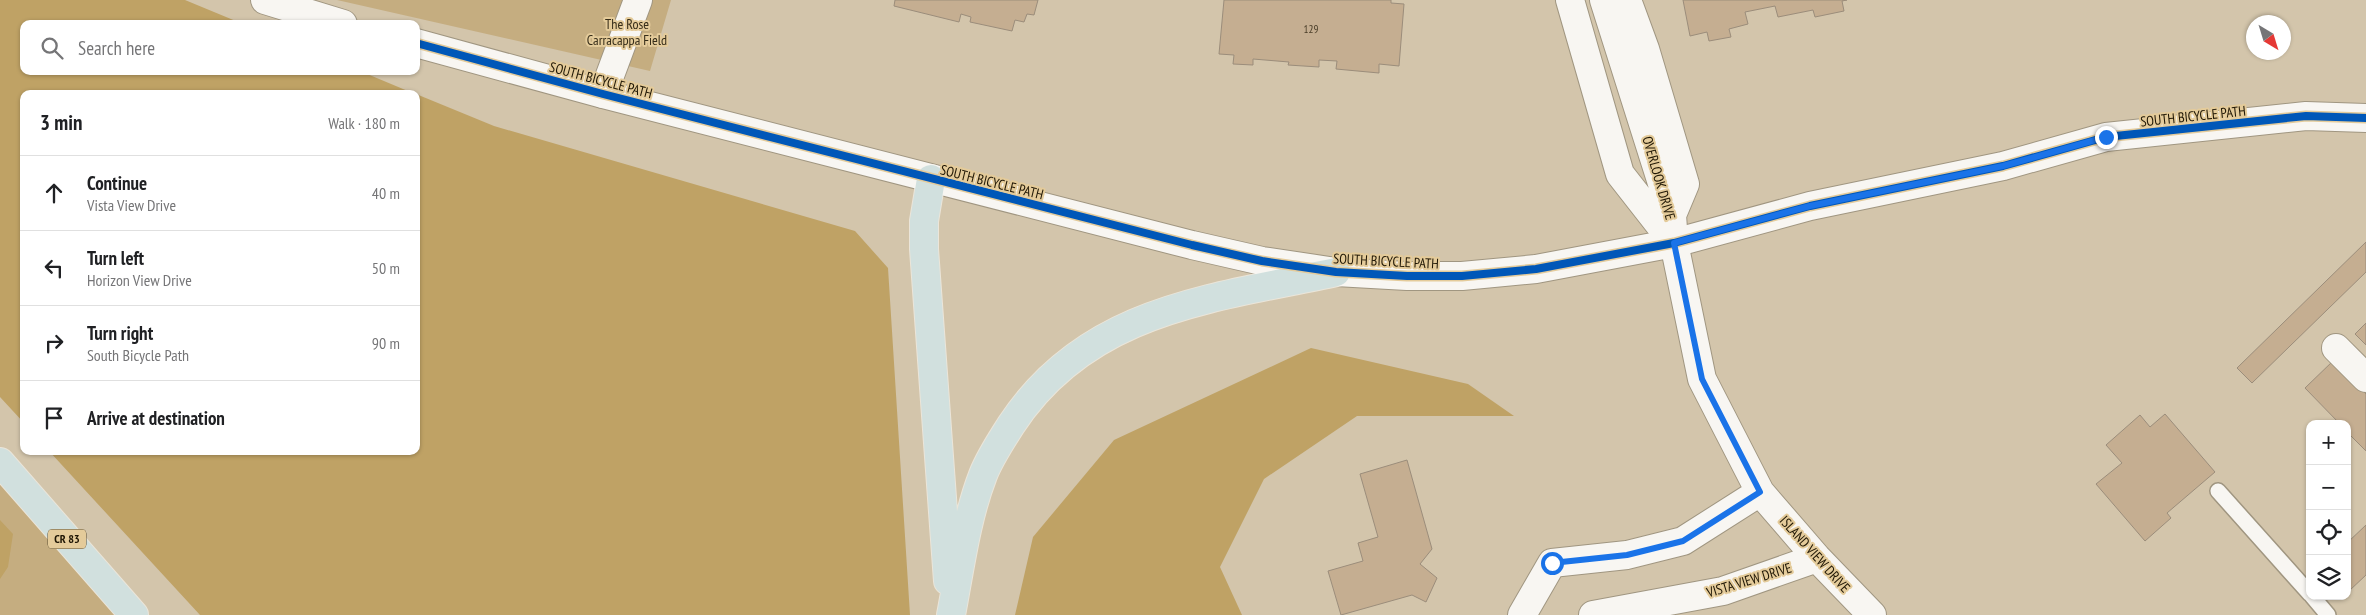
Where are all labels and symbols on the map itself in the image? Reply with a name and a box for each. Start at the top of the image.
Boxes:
park label: The Rose Carracappa Field [587,15,667,49]
north arrow [2246,15,2291,60]
house number: 129 [1304,22,1318,36]
street label: SOUTH BICYCLE PATH [548,58,654,102]
street label: SOUTH BICYCLE PATH [2139,102,2247,130]
route end [2095,126,2118,149]
street label: OVERLOOK DRIVE [1638,134,1680,222]
street label: SOUTH BICYCLE PATH [938,160,1046,204]
street label: SOUTH BICYCLE PATH [1333,249,1439,273]
street label: ISLAND VIEW DRIVE [1776,512,1854,596]
road number: CR 83 [48,530,86,548]
route start [1541,552,1564,575]
street label: VISTA VIEW DRIVE [1703,559,1794,602]

